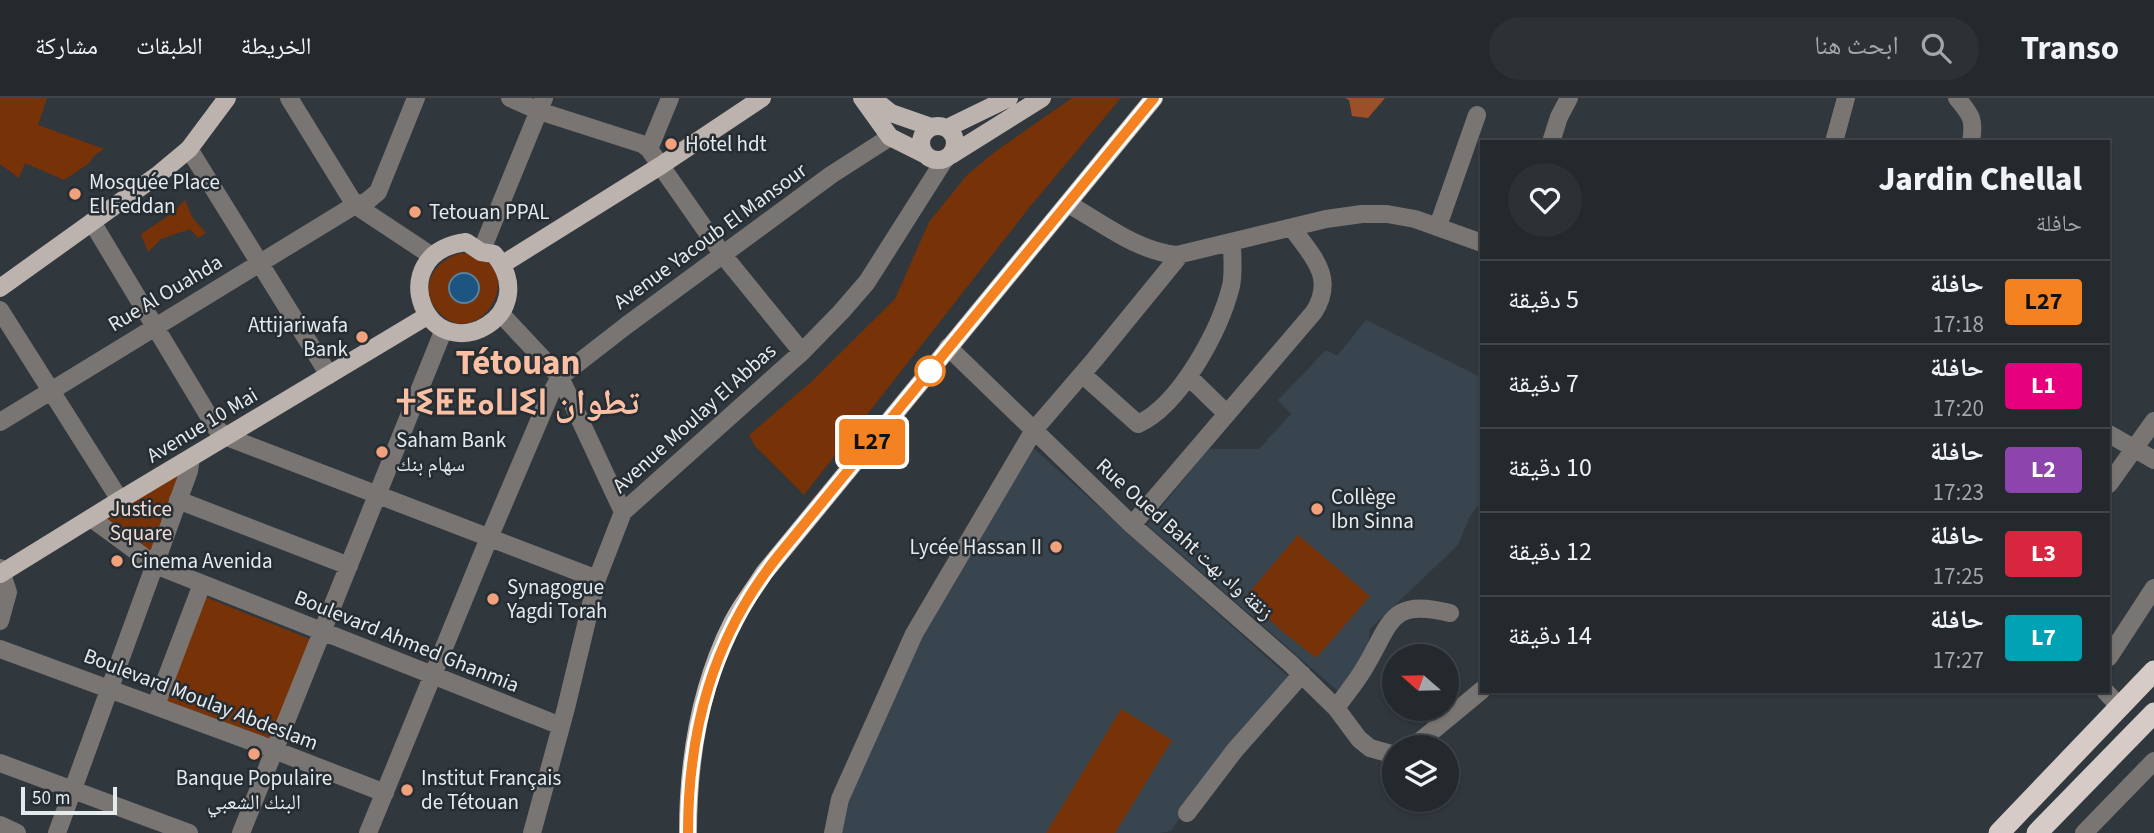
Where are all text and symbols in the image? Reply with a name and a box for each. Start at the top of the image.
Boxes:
search box [1489,17,1979,80]
text: Transo [2021,25,2119,72]
text: ابحث هنا [1814,27,1899,64]
text: مشاركة [35,29,98,64]
text: الطبقات [136,29,203,64]
text: الخريطة [241,29,311,64]
icon: search [1917,29,1955,67]
place label: Hotel hdt [685,129,767,159]
marker: Hotel hdt [663,136,679,152]
street label: Avenue Yacoub El Mansour [607,155,814,317]
text: Jardin Chellal [1878,156,2082,203]
button: heart [1508,163,1582,237]
place label: Mosquée Place El Feddan [89,167,220,221]
marker: Mosquée Place El Feddan [67,186,83,202]
place label: Tetouan PPAL [429,197,549,227]
marker: Tetouan PPAL [407,204,423,220]
text: حافلة [2036,207,2082,240]
street label: Rue Al Ouahda [102,247,228,339]
text: حافلة [1930,265,1984,302]
text: 5 دقيقة [1508,281,1579,318]
text: L27 [2025,284,2062,319]
text: 17:18 [1933,308,1984,341]
place label: Attijariwafa Bank [248,310,349,364]
marker: Attijariwafa Bank [354,329,370,345]
street label: Avenue Moulay El Abbas [605,336,783,500]
district label: Tétouan ⵜⵉⵟⵟⴰⵡⵉⵏ تطوان [397,338,640,428]
text: حافلة [1930,349,1984,386]
unlabelled marker [915,356,945,386]
text: 7 دقيقة [1508,365,1579,402]
text: L1 [2031,368,2056,403]
street label: Avenue 10 Mai [141,380,263,470]
text: 17:20 [1933,392,1984,425]
line badge: L27 [832,419,912,465]
text: L27 [853,424,891,459]
place label: Saham Bank سهام بنك [396,425,507,479]
text: حافلة [1930,433,1984,470]
marker: Saham Bank سهام بنك [374,444,390,460]
text: 10 دقيقة [1508,449,1592,486]
street label: Rue Oued Baht زنقة واد بهت [1090,451,1280,627]
text: L2 [2031,452,2056,487]
text: 17:23 [1933,476,1984,509]
place label: Collège Ibn Sinna [1331,482,1414,536]
park label: Justice Square [110,494,172,548]
marker: Collège Ibn Sinna [1309,501,1325,517]
text: حافلة [1930,517,1984,554]
place label: Lycée Hassan II [909,532,1042,562]
text: 12 دقيقة [1508,533,1592,570]
text: L3 [2031,536,2056,571]
marker: Lycée Hassan II [1048,539,1064,555]
place label: Cinema Avenida [131,546,273,576]
marker: Cinema Avenida [109,553,125,569]
text: 17:25 [1933,560,1984,593]
place label: Synagogue Yagdi Torah [506,572,608,626]
street label: Boulevard Ahmed Ghanmia [290,582,524,700]
marker: Synagogue Yagdi Torah [485,591,501,607]
text: حافلة [1930,601,1984,638]
text: 14 دقيقة [1508,617,1592,654]
text: L7 [2031,620,2056,655]
street label: Boulevard Moulay Abdeslam [79,640,323,758]
north arrow [1382,644,1460,721]
map controls [1382,644,1459,812]
text: 17:27 [1933,644,1984,677]
button: layers [1382,735,1459,812]
marker: Banque Populaire البنك الشعبي [246,746,262,762]
place label: Banque Populaire البنك الشعبي [176,763,332,818]
place label: Institut Français de Tétouan [421,763,561,817]
marker: Institut Français de Tétouan [399,782,415,798]
scale bar [21,784,117,816]
text: 50 m [32,785,70,812]

